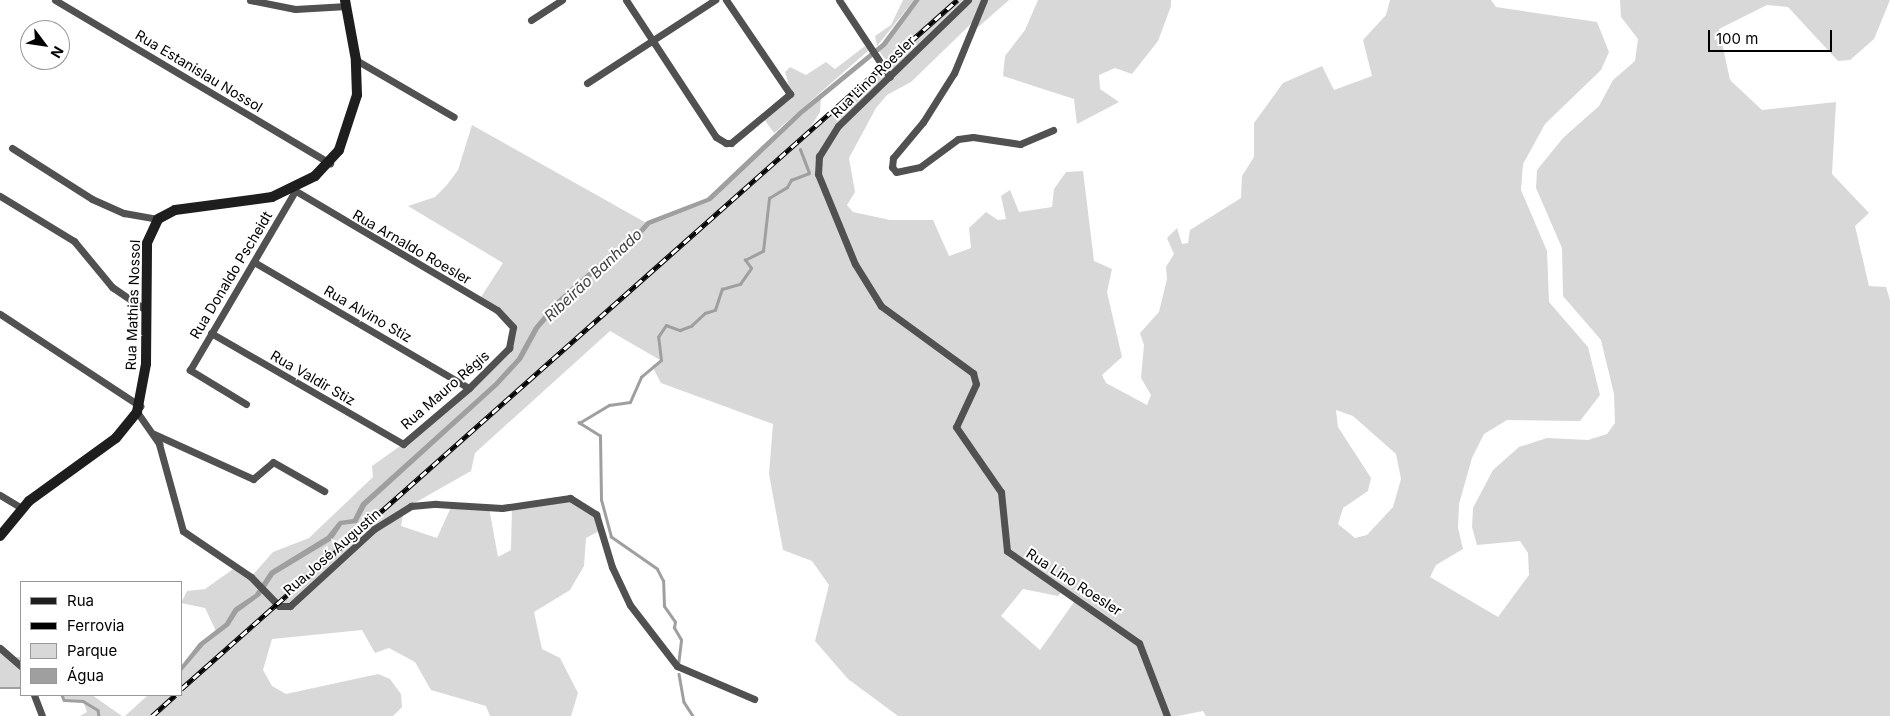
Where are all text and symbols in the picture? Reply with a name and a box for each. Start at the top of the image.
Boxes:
north arrow [20,20,70,70]
scale bar [1710,20,1834,52]
street label: Rua Estanislau Nossol [132,26,266,116]
text: 100 m [1716,29,1758,48]
street label: Rua Lino Roesler [827,33,919,121]
text: N [47,44,67,61]
street label: Rua Arnaldo Roesler [350,206,474,288]
street label: Rua Donaldo Pscheidt [186,208,276,342]
water label: Ribeirão Banhado [540,225,646,325]
street label: Rua Mathias Nossol [122,239,144,371]
street label: Rua Alvino Stiz [321,282,415,346]
street label: Rua Valdir Stiz [268,347,358,409]
street label: Rua Mauro Régis [397,347,493,433]
street label: Rua José Augustin [280,505,384,599]
street label: Rua Lino Roesler [1023,545,1125,619]
legend [20,581,182,696]
text: Rua [67,591,94,610]
text: Ferrovia [67,616,124,635]
text: Parque [67,641,117,660]
text: Água [67,666,104,685]

